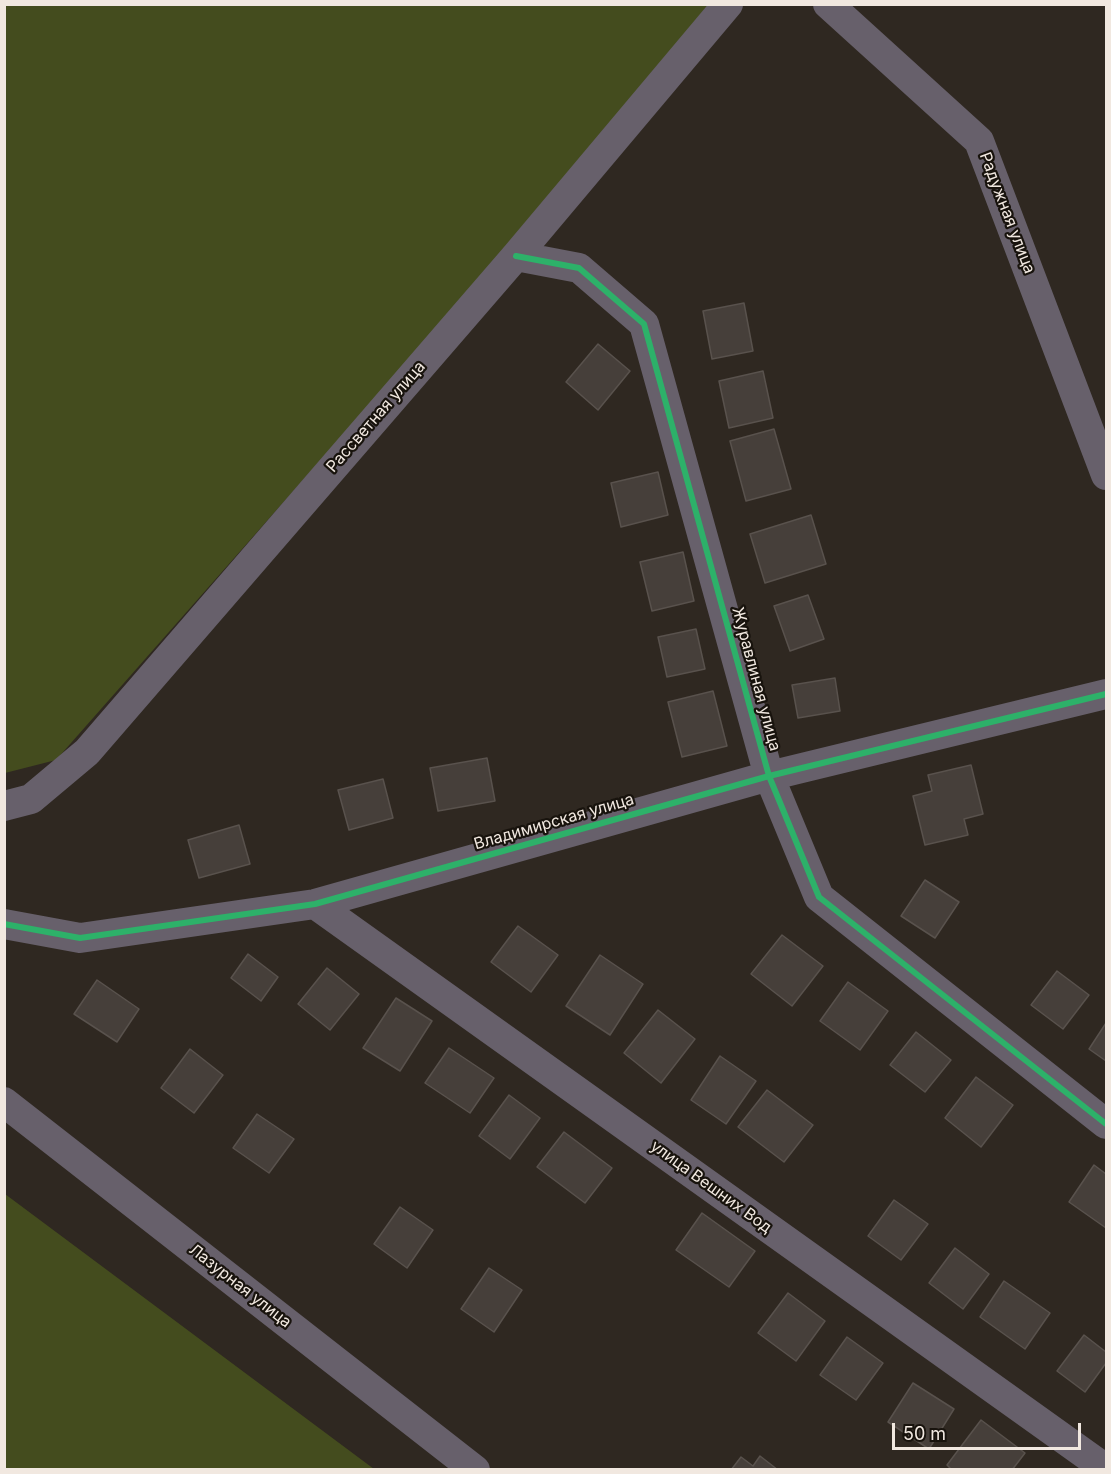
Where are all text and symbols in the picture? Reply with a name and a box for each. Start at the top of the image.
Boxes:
street label: Радужная улица [975,150,1039,276]
street label: Рассветная улица [323,358,429,476]
street label: Журавлиная улица [728,605,784,753]
street label: Владимирская улица [472,790,636,854]
street label: улица Вешних Вод [647,1137,775,1237]
street label: Лазурная улица [185,1240,295,1332]
scale bar [895,1411,1084,1449]
text: 50 m [903,1423,946,1444]

